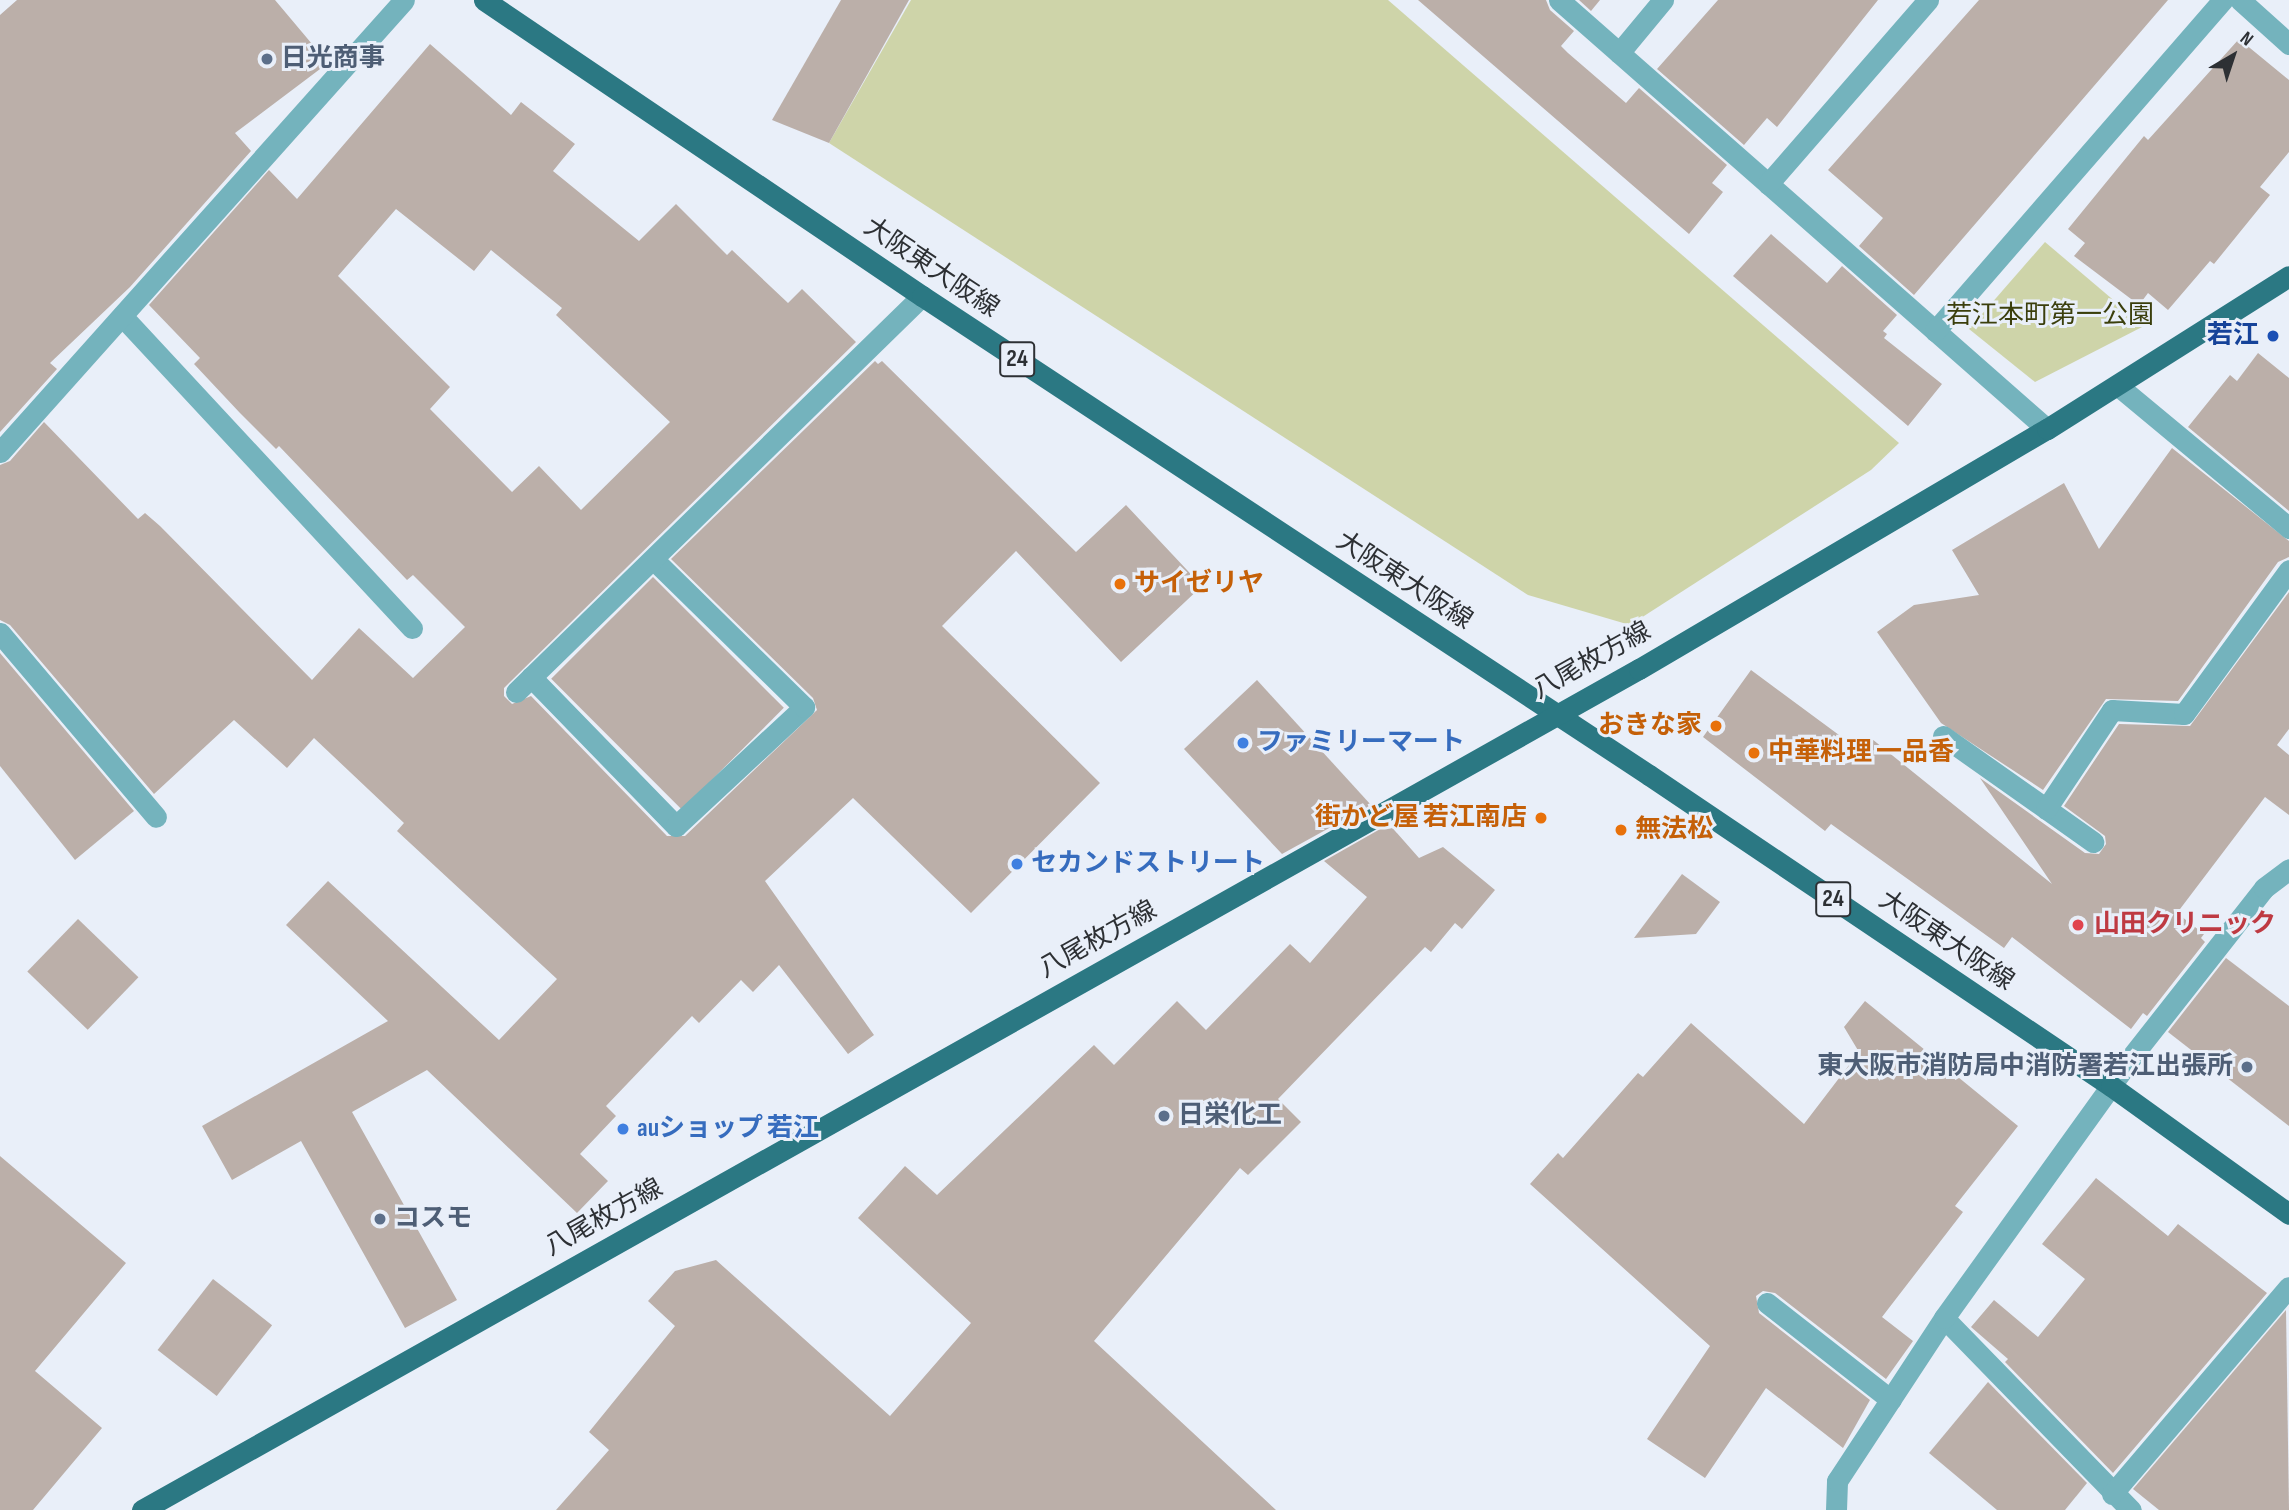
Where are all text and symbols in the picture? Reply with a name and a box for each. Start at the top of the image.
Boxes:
north arrow [2198,21,2268,91]
text: N [2235,27,2258,51]
place label: 日光商事 [281,43,385,75]
marker: 日光商事 [259,51,275,67]
street label: 大阪東大阪線 [858,211,1004,325]
park label: 若江本町第一公園 [1946,300,2154,332]
place label: 若江 [2207,320,2259,352]
marker: 若江 [2265,328,2281,344]
road number: 24 [998,338,1036,380]
street label: 大阪東大阪線 [1330,525,1478,637]
place label: サイゼリヤ [1134,568,1264,600]
marker: サイゼリヤ [1112,576,1128,592]
street label: 八尾枚方線 [1528,616,1656,706]
place label: おきな家 [1598,710,1702,742]
marker: おきな家 [1708,718,1724,734]
place label: ファミリーマート [1257,727,1465,759]
marker: ファミリーマート [1235,735,1251,751]
place label: 中華料理 一品香 [1768,737,1954,769]
marker: 中華料理 一品香 [1746,745,1762,761]
place label: 街かど屋 若江南店 [1315,802,1527,834]
marker: 街かど屋 若江南店 [1533,810,1549,826]
place label: 無法松 [1635,814,1713,846]
marker: 無法松 [1613,822,1629,838]
place label: セカンドストリート [1031,848,1265,880]
marker: セカンドストリート [1009,856,1025,872]
road number: 24 [1814,878,1852,919]
street label: 大阪東大阪線 [1873,884,2019,998]
street label: 八尾枚方線 [1034,895,1162,985]
place label: 山田クリニック [2094,909,2276,941]
marker: 山田クリニック [2068,915,2088,935]
place label: 東大阪市消防局中消防署若江出張所 [1817,1051,2233,1083]
marker: 東大阪市消防局中消防署若江出張所 [2239,1059,2255,1075]
place label: 日栄化工 [1178,1100,1282,1132]
marker: 日栄化工 [1156,1108,1172,1124]
place label: auショップ 若江 [637,1113,819,1145]
marker: auショップ 若江 [615,1121,631,1137]
street label: 八尾枚方線 [540,1173,668,1263]
place label: コスモ [394,1203,472,1235]
marker: コスモ [372,1211,388,1227]

